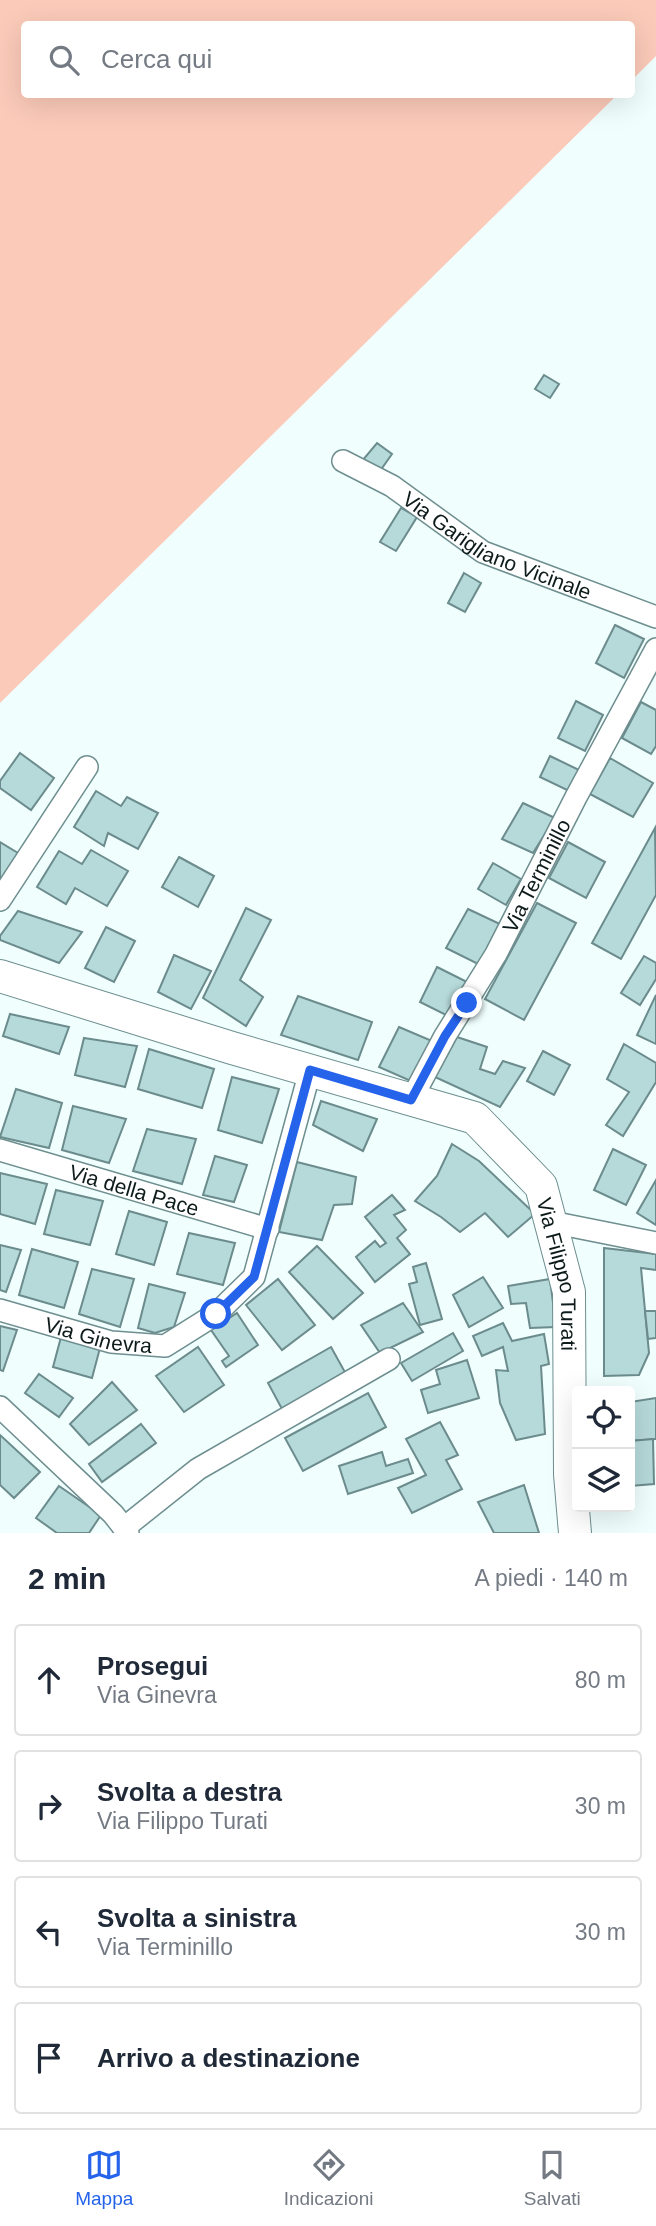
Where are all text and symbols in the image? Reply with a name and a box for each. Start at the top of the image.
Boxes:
search box [21,21,635,98]
icon: search [45,41,83,79]
text: Cerca qui [101,44,212,74]
street label: Via Garigliano Vicinale [399,486,595,603]
street label: Via Terminillo [497,815,574,936]
route end [451,987,482,1018]
street label: Via della Pace [67,1160,202,1220]
street label: Via Filippo Turati [533,1195,581,1351]
route start [200,1298,231,1329]
street label: Via Ginevra [42,1312,153,1357]
map controls [572,1386,635,1512]
button: locate [572,1386,635,1449]
button: layers [572,1449,635,1512]
text: 2 min [28,1562,106,1595]
text: A piedi · 140 m [475,1565,628,1591]
text: Prosegui [97,1651,208,1681]
icon: ahead [30,1661,68,1699]
text: 80 m [575,1667,626,1693]
text: Via Ginevra [97,1682,217,1708]
text: Svolta a destra [97,1777,282,1807]
icon: right [30,1787,68,1825]
text: 30 m [575,1793,626,1819]
text: Via Filippo Turati [97,1808,268,1834]
text: Svolta a sinistra [97,1903,296,1933]
icon: left [30,1913,68,1951]
text: 30 m [575,1919,626,1945]
text: Via Terminillo [97,1934,233,1960]
icon: arrive [30,2039,68,2077]
text: Arrivo a destinazione [97,2043,360,2073]
tab: Mappa [75,2146,133,2210]
tab: Indicazioni [284,2146,373,2210]
tab: Salvati [524,2146,581,2210]

